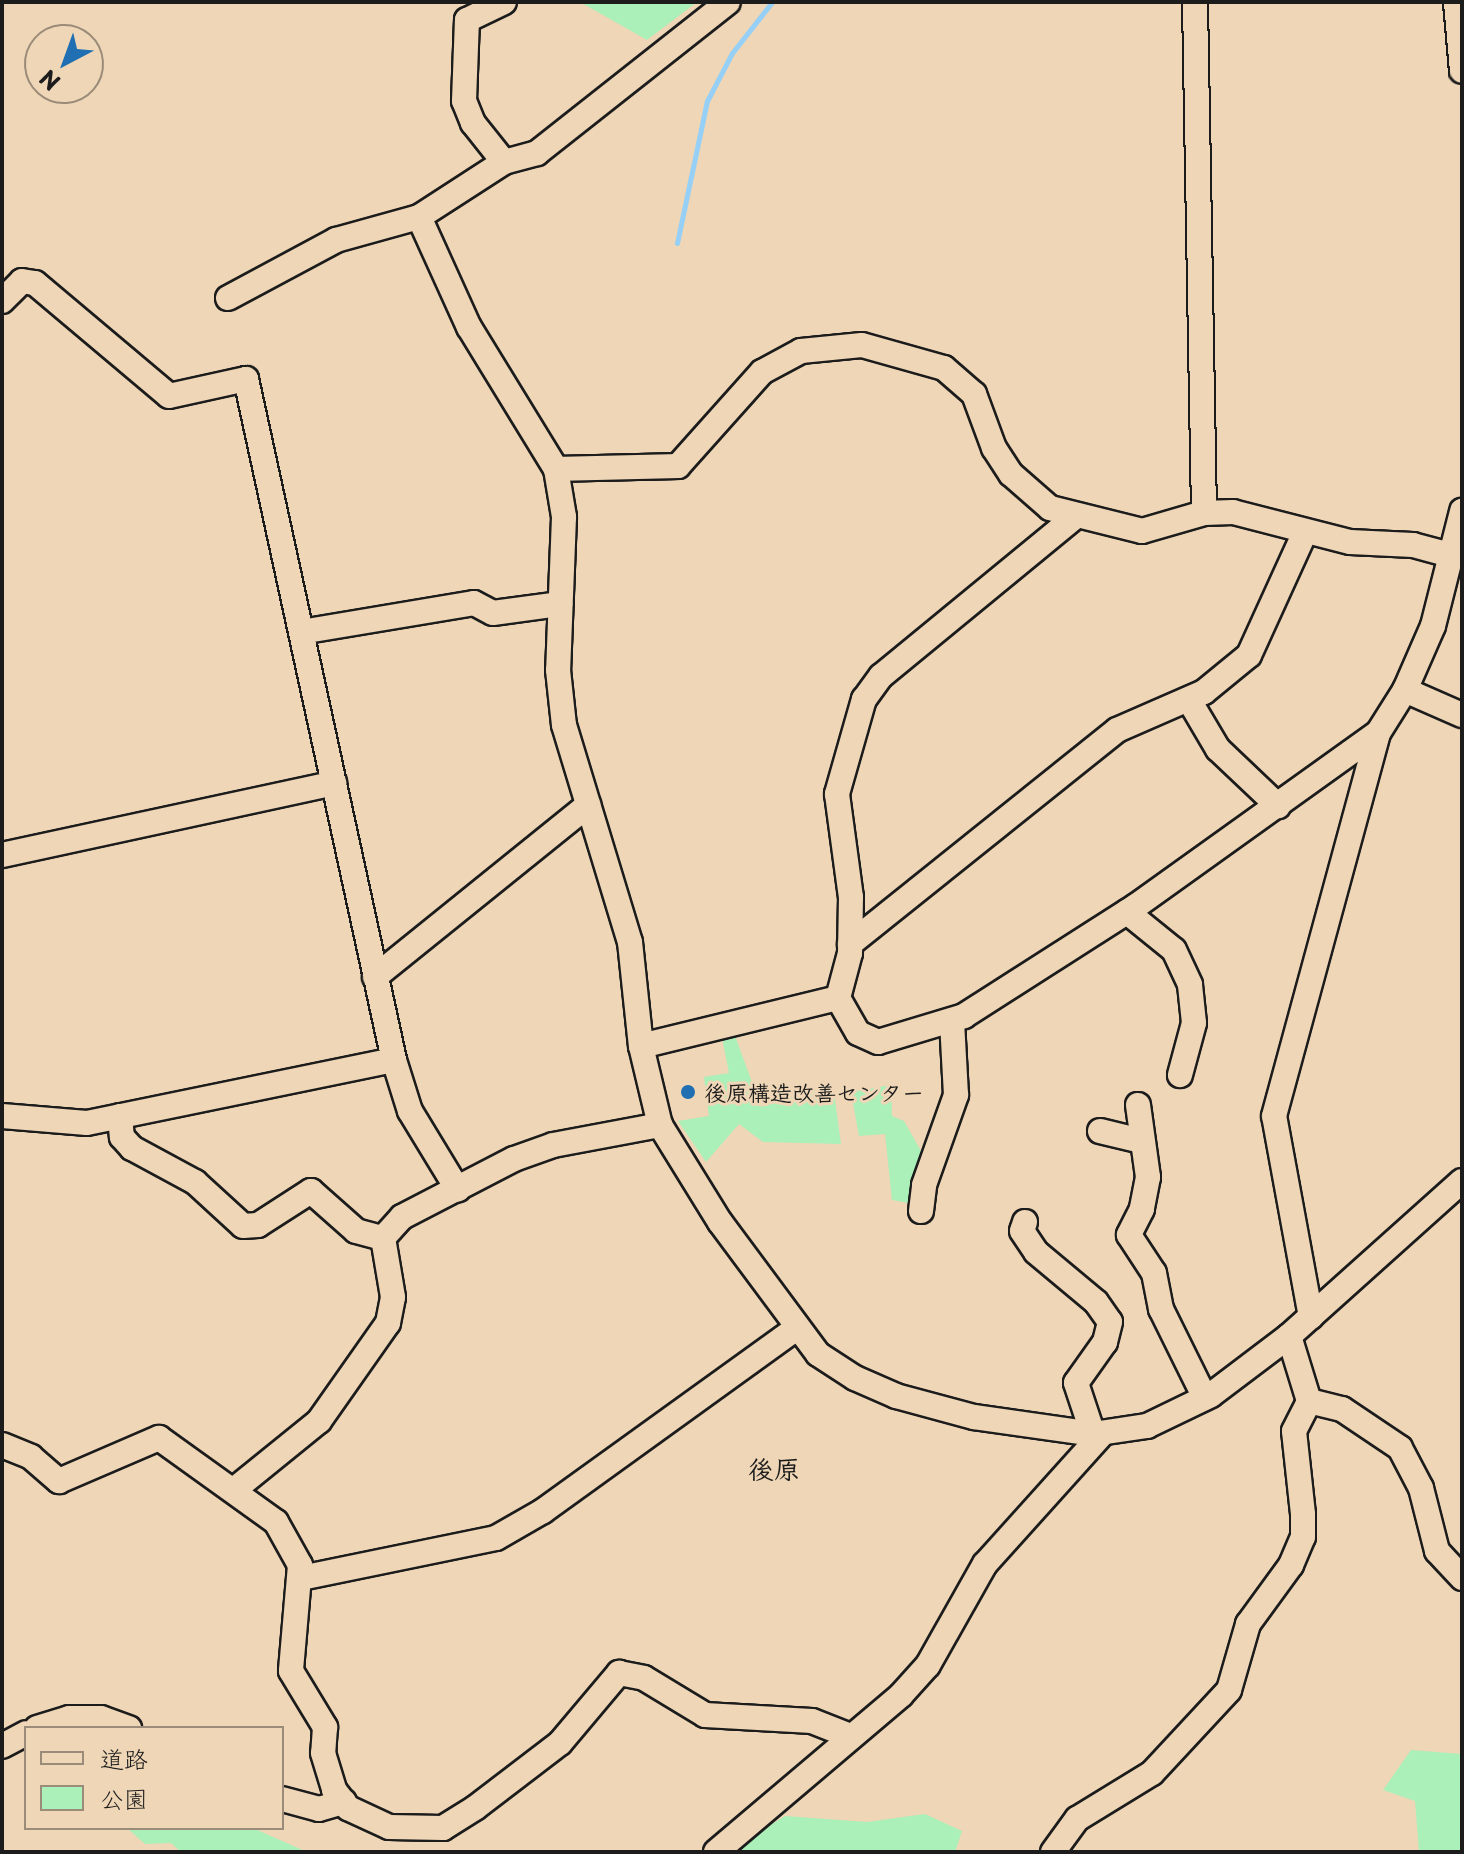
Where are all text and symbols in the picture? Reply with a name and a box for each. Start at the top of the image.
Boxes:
north arrow [24,24,104,104]
text: N [32,63,67,99]
place label: 後原構造改善センター [704,1079,924,1105]
marker: 後原構造改善センター [679,1083,697,1101]
district label: 後原 [748,1453,800,1485]
legend [24,1726,284,1830]
text: 道路 [100,1740,148,1776]
text: 公園 [100,1780,148,1816]

